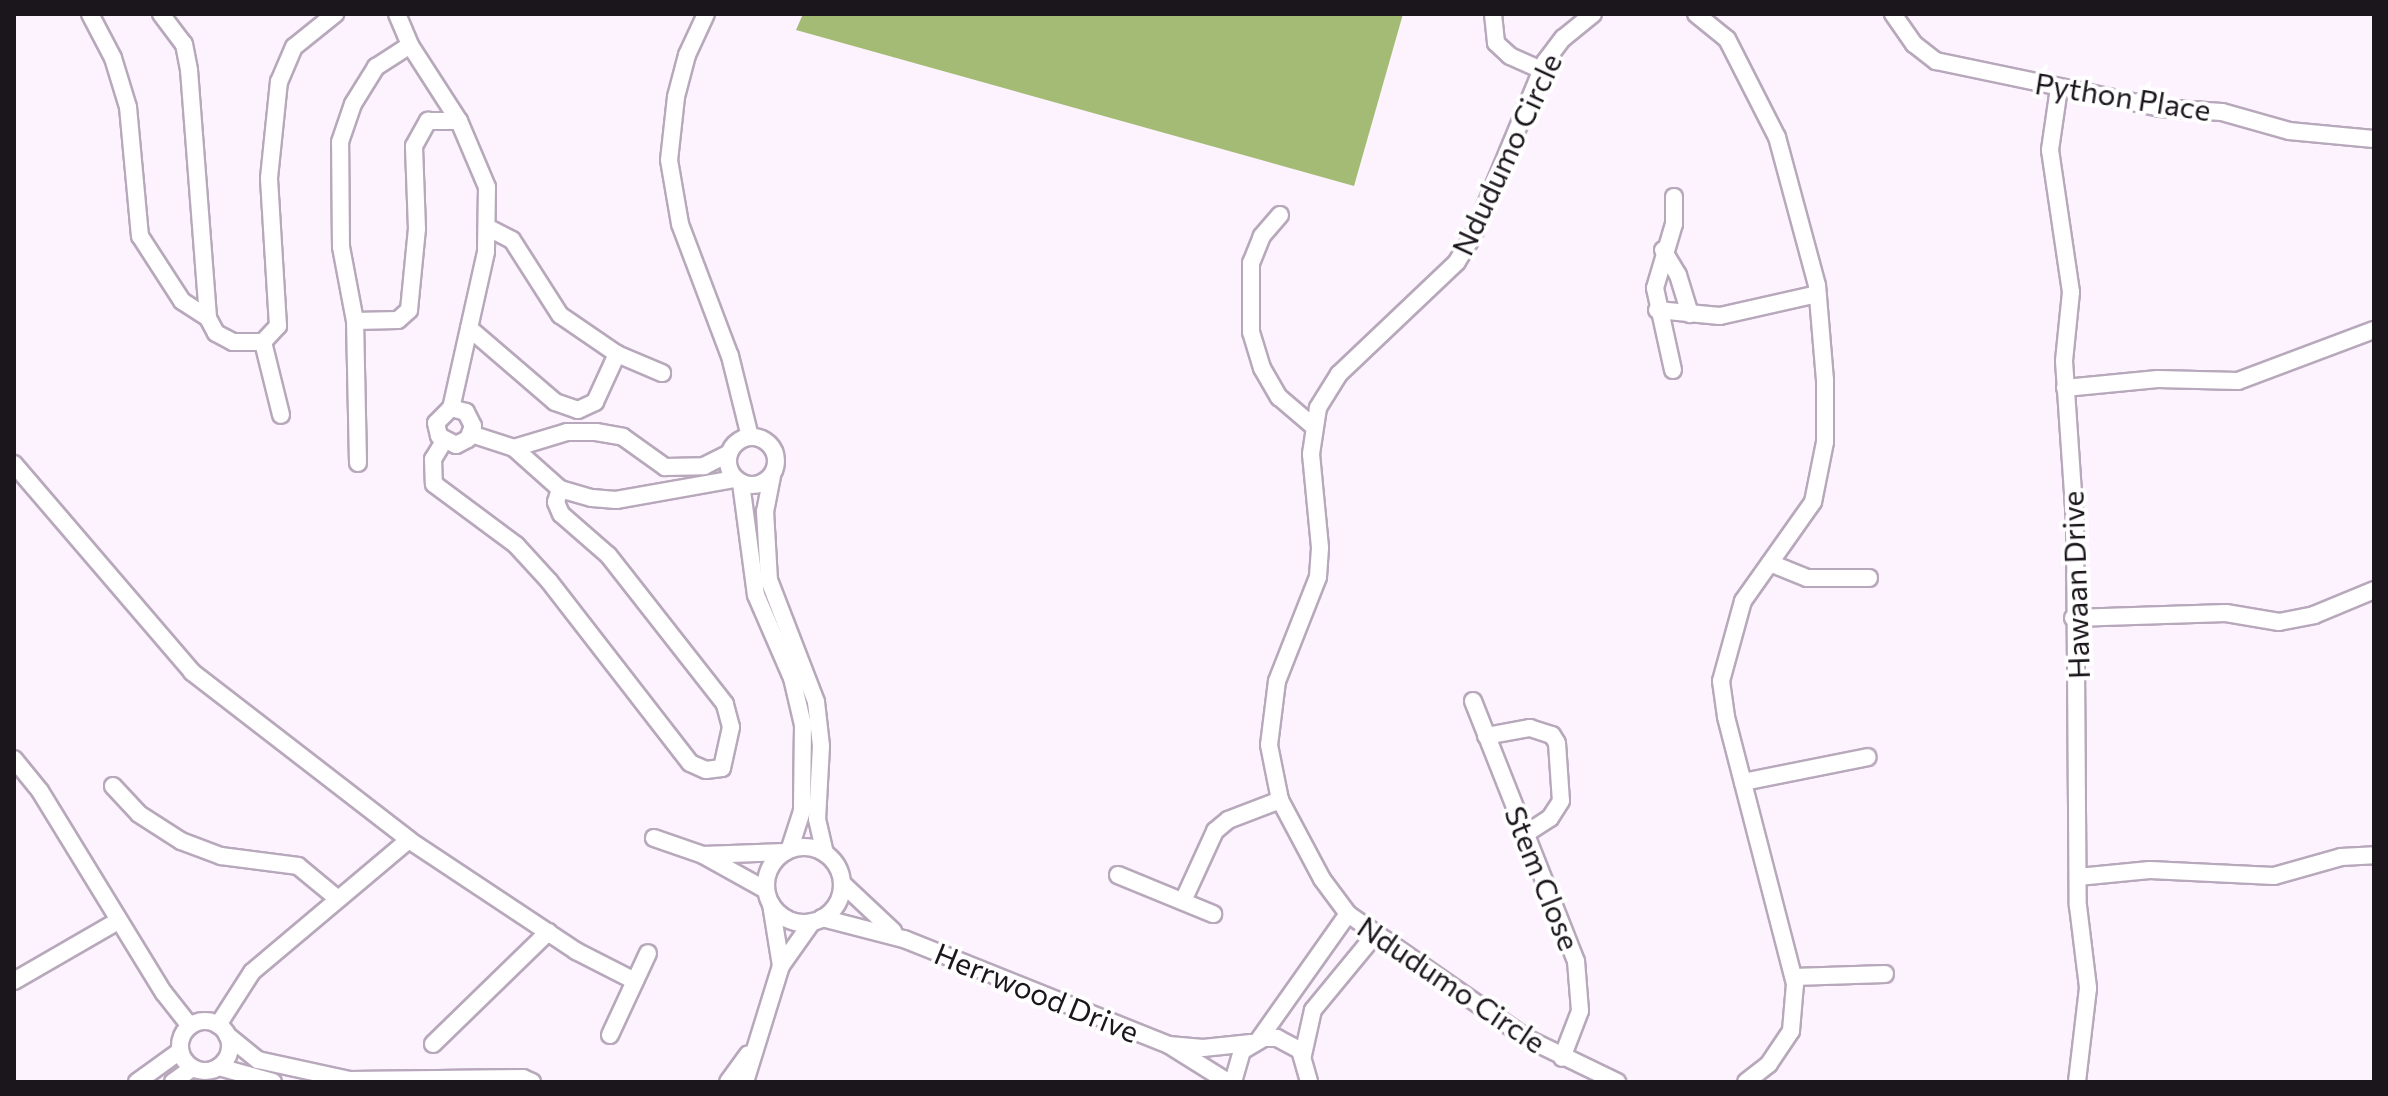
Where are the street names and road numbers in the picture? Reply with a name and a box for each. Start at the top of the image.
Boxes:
street label: Ndudumo Circle [1443,47,1569,261]
street label: Python Place [2033,64,2213,128]
street label: Hawaan Drive [2054,490,2096,680]
street label: Stem Close [1498,801,1588,955]
street label: Ndudumo Circle [1351,908,1553,1060]
street label: Herrwood Drive [930,935,1144,1049]

